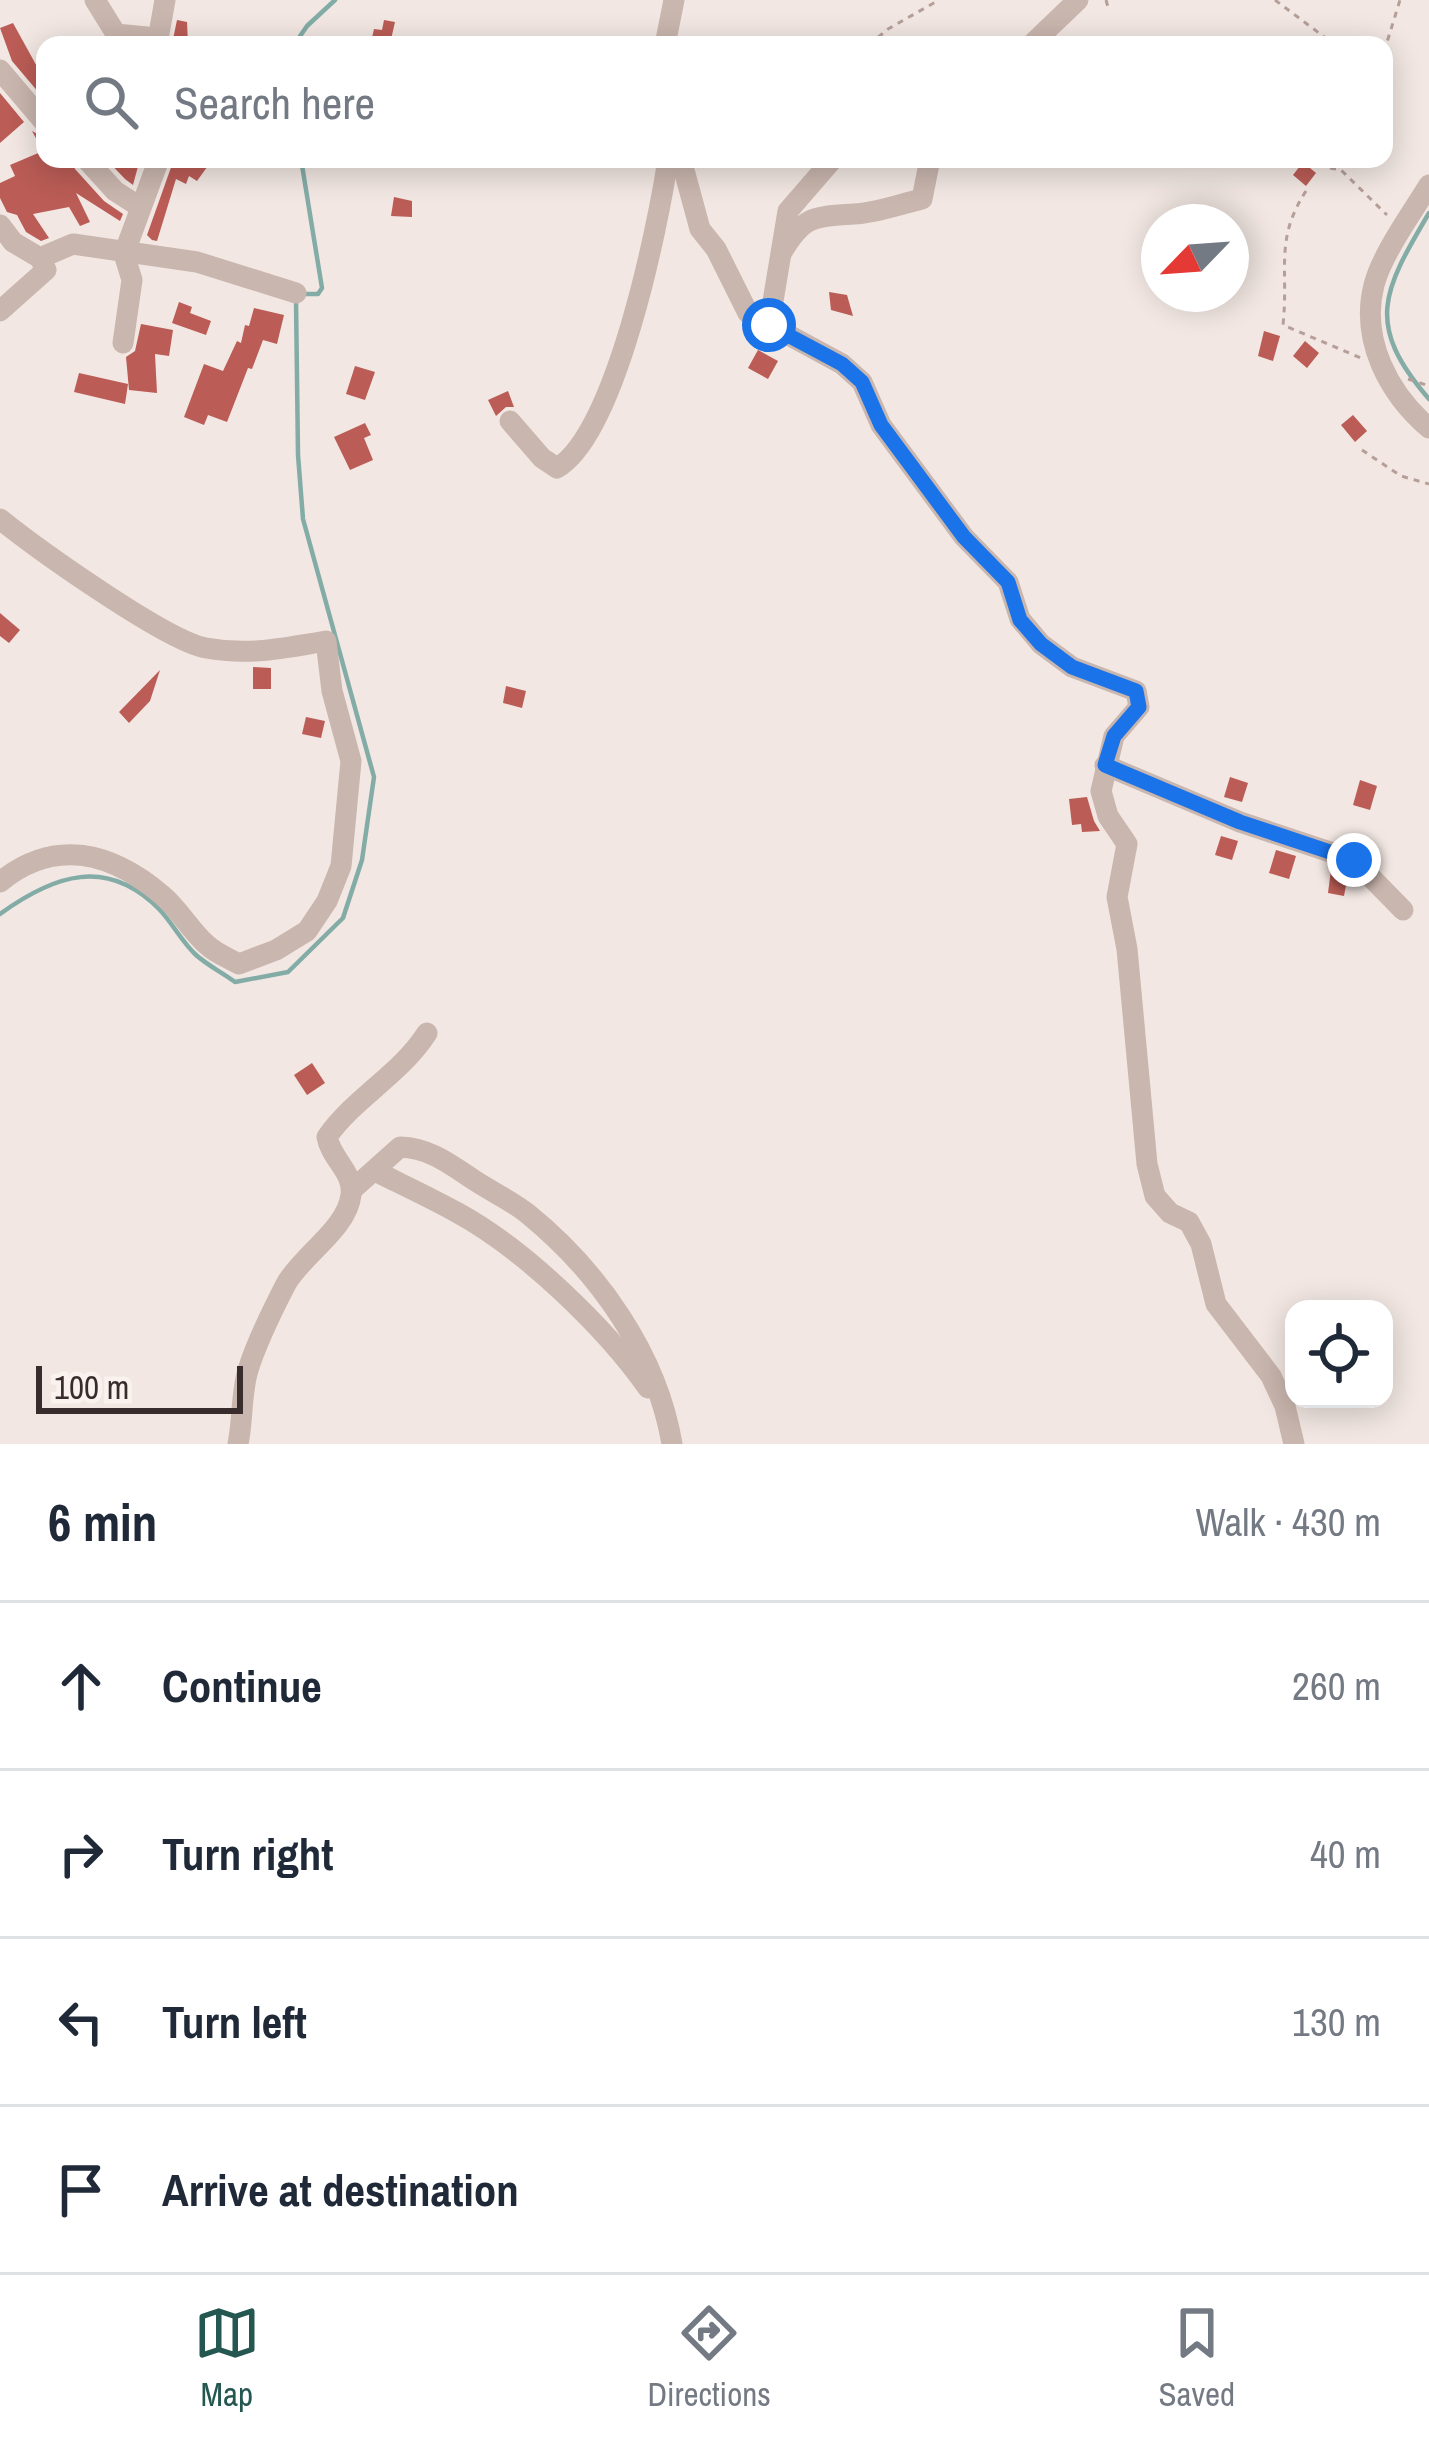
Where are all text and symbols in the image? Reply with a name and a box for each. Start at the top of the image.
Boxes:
search box [36,36,1393,168]
icon: search [78,69,144,135]
text: Search here [174,72,375,133]
north arrow [1141,204,1249,312]
route start [742,298,796,352]
route end [1327,833,1381,887]
map controls [1285,1300,1393,1408]
button: locate [1285,1300,1393,1408]
scale bar [36,1360,243,1413]
text: 100 m [54,1365,129,1409]
text: 6 min [48,1488,157,1557]
text: Walk · 430 m [1196,1496,1381,1548]
icon: ahead [48,1653,114,1719]
text: Continue [162,1655,322,1716]
text: 260 m [1292,1660,1381,1712]
icon: right [48,1821,114,1887]
text: Turn right [162,1823,334,1884]
text: 40 m [1310,1828,1381,1880]
icon: left [48,1989,114,2055]
text: Turn left [162,1991,307,2052]
text: 130 m [1292,1996,1381,2048]
icon: arrive [48,2157,114,2223]
text: Arrive at destination [162,2159,519,2220]
tab: Map [194,2300,260,2416]
tab: Directions [647,2300,771,2416]
tab: Saved [1158,2300,1235,2416]

